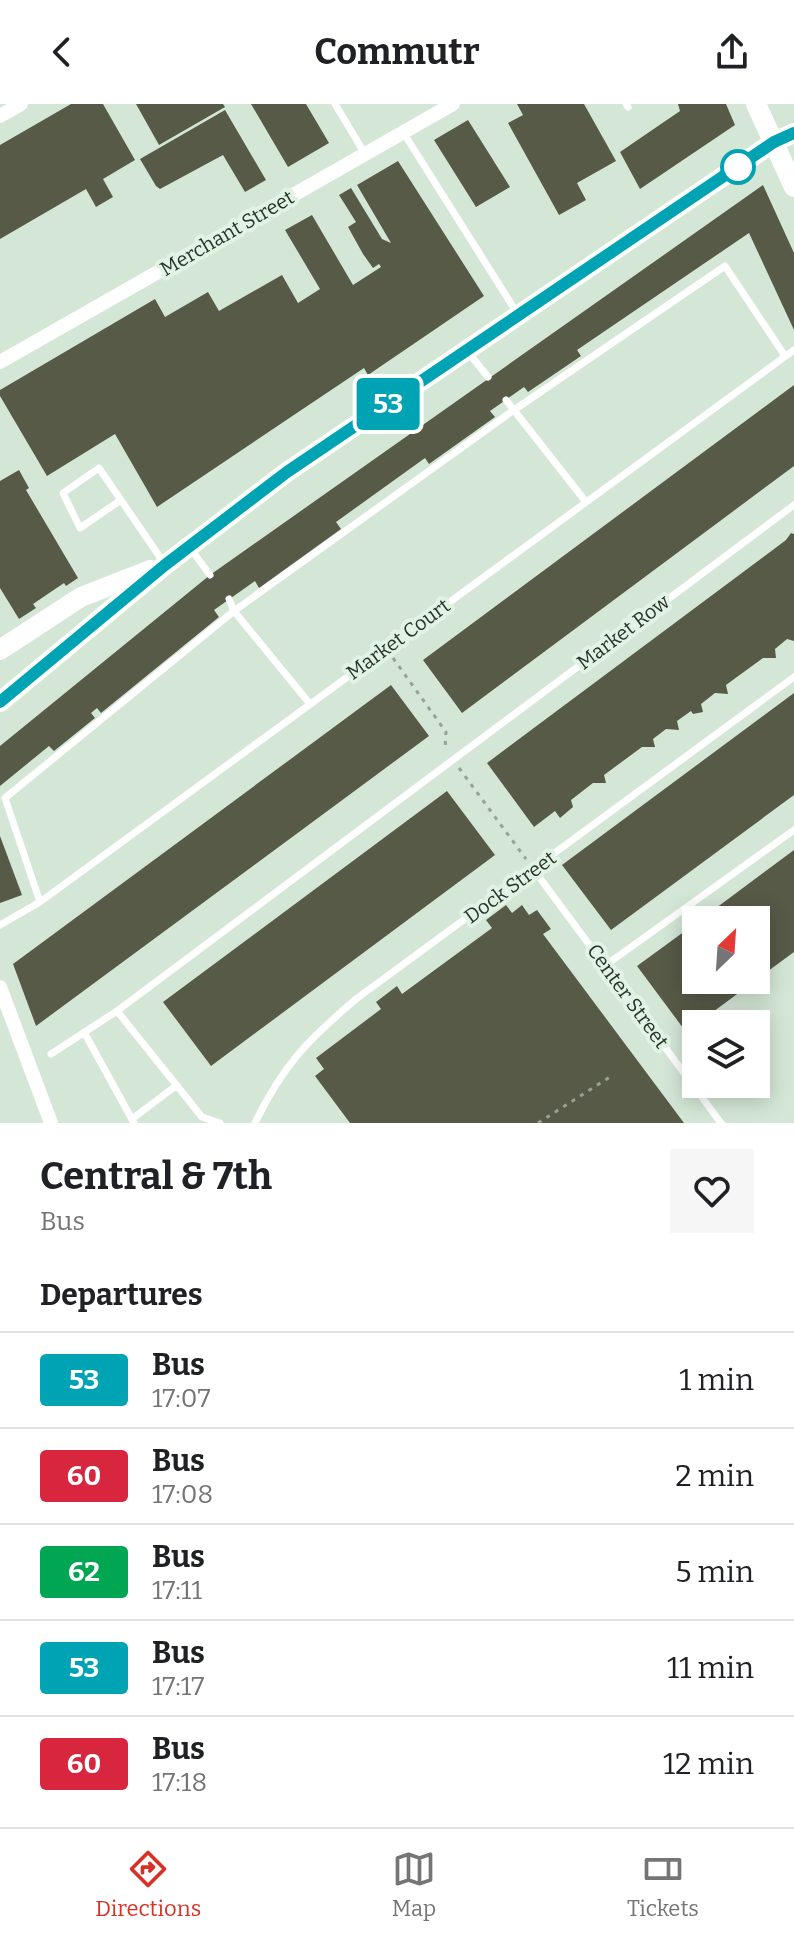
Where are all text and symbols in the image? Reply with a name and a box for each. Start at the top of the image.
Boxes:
icon: back [40,30,84,74]
text: Commutr [314,30,480,74]
icon: share [710,30,754,74]
unlabelled marker [721,150,755,184]
street label: Merchant Street [156,185,298,281]
line badge: 53 [352,378,424,430]
text: 53 [373,387,403,420]
street label: Market Row [572,589,675,675]
street label: Market Court [342,593,454,685]
street label: Dock Street [459,846,561,928]
north arrow [682,906,770,994]
map controls [682,906,770,1098]
street label: Center Street [582,939,674,1053]
button: layers [682,1010,770,1098]
button: heart [670,1149,754,1233]
text: Central & 7th [40,1153,272,1199]
text: Bus [40,1206,85,1237]
text: Departures [40,1277,203,1313]
text: Bus [152,1347,205,1383]
text: 1 min [679,1362,754,1398]
text: 53 [69,1363,99,1396]
text: 17:07 [152,1383,211,1414]
text: Bus [152,1443,205,1479]
text: 2 min [675,1458,754,1494]
text: 60 [67,1459,101,1492]
text: 17:08 [152,1479,213,1510]
text: Bus [152,1539,205,1575]
text: 5 min [675,1554,754,1590]
text: 62 [68,1555,100,1588]
text: 17:11 [152,1575,202,1606]
text: Bus [152,1635,205,1671]
text: 11 min [667,1650,754,1686]
text: 53 [69,1651,99,1684]
text: 17:17 [152,1671,204,1702]
text: Bus [152,1731,205,1767]
text: 12 min [663,1746,754,1782]
text: 60 [67,1747,101,1780]
text: 17:18 [152,1767,207,1798]
tab: Directions [95,1847,201,1922]
tab: Map [392,1847,436,1922]
tab: Tickets [627,1847,699,1922]

